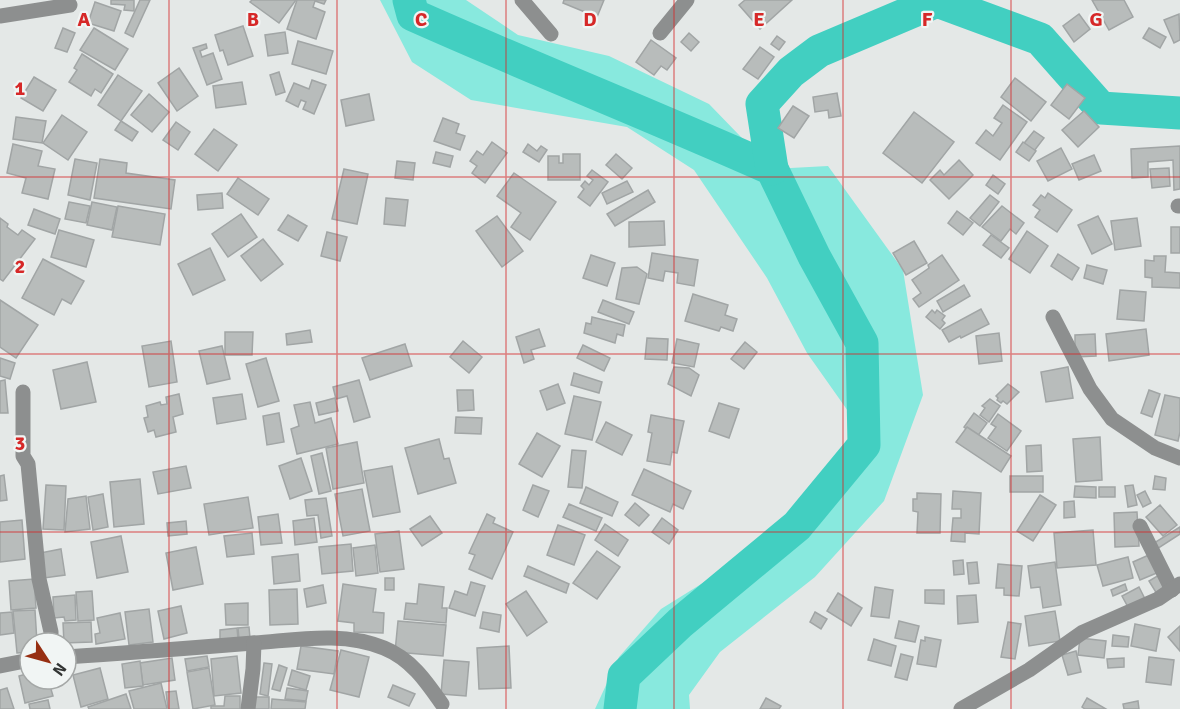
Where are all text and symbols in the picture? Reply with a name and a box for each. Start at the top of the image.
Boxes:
text: A [78,7,91,32]
text: B [247,7,259,32]
text: C [415,7,427,32]
text: D [583,7,597,32]
text: E [753,7,765,32]
text: F [922,7,933,32]
text: G [1089,7,1103,32]
text: 1 [15,76,26,101]
text: 2 [15,254,25,279]
text: 3 [15,431,25,456]
north arrow [18,631,78,691]
text: N [48,659,71,680]

